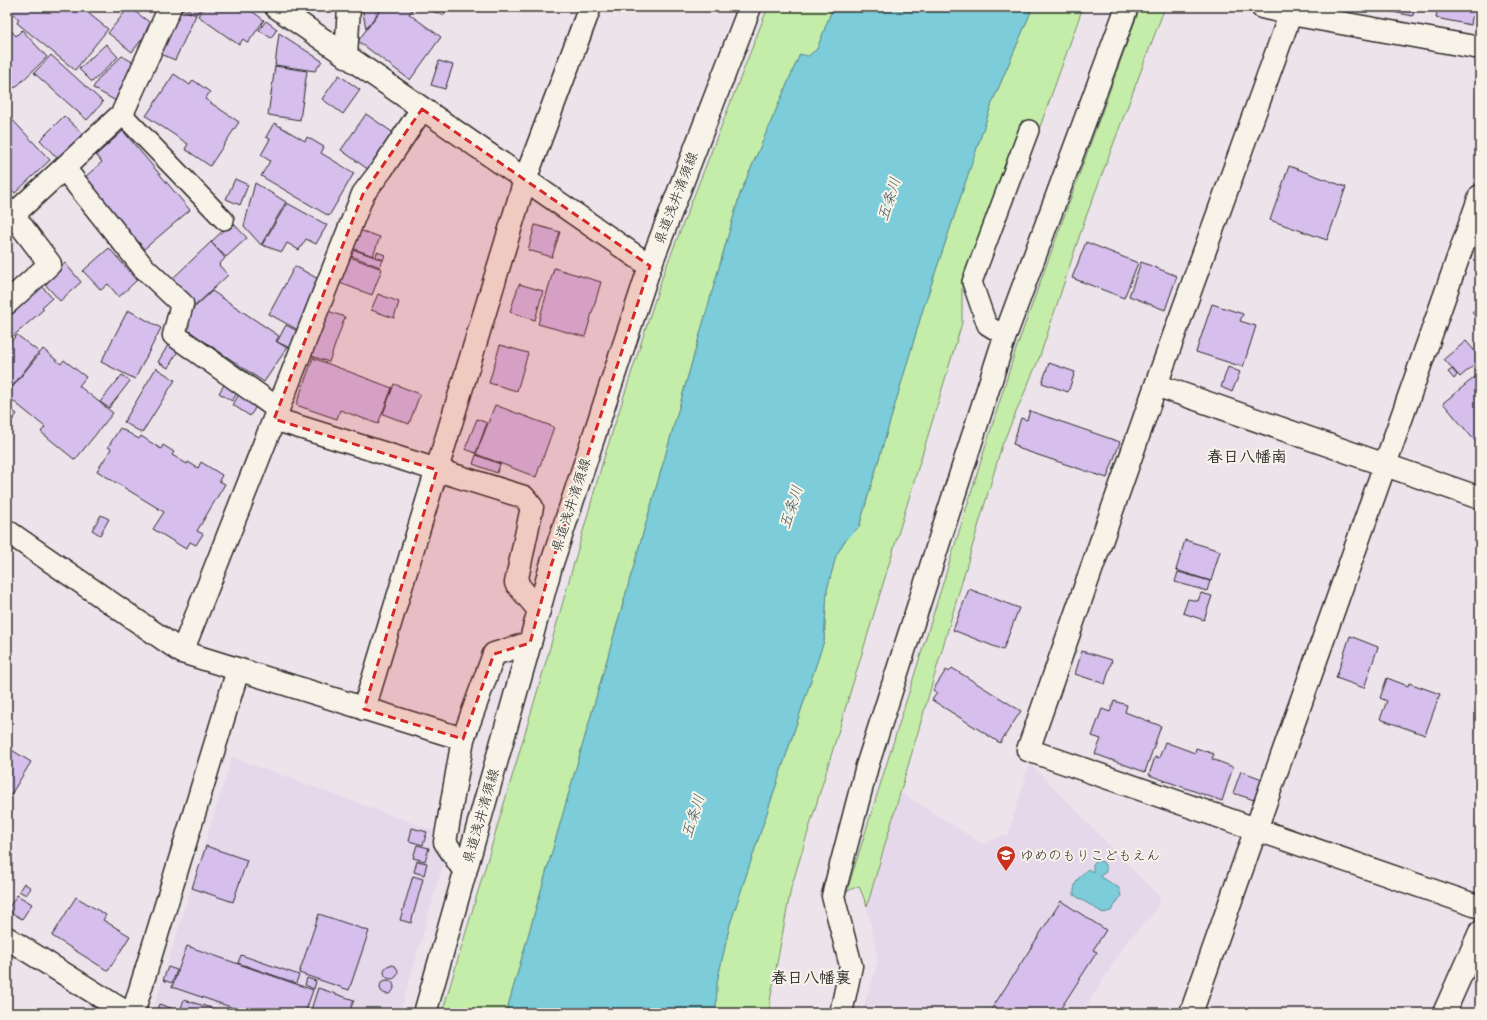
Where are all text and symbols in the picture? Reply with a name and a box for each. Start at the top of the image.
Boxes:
street label: 県道浅井清須線 [651,149,701,247]
water label: 五条川 [873,175,905,223]
district label: 春日八幡南 [1207,447,1287,466]
street label: 県道浅井清須線 [548,456,594,554]
water label: 五条川 [775,483,807,531]
street label: 県道浅井清須線 [459,767,503,865]
water label: 五条川 [677,792,709,840]
school or university icon: ゆめのもりこどもえん [995,844,1017,872]
place label: ゆめのもりこどもえん [1020,847,1160,864]
district label: 春日八幡裏 [771,968,851,987]

